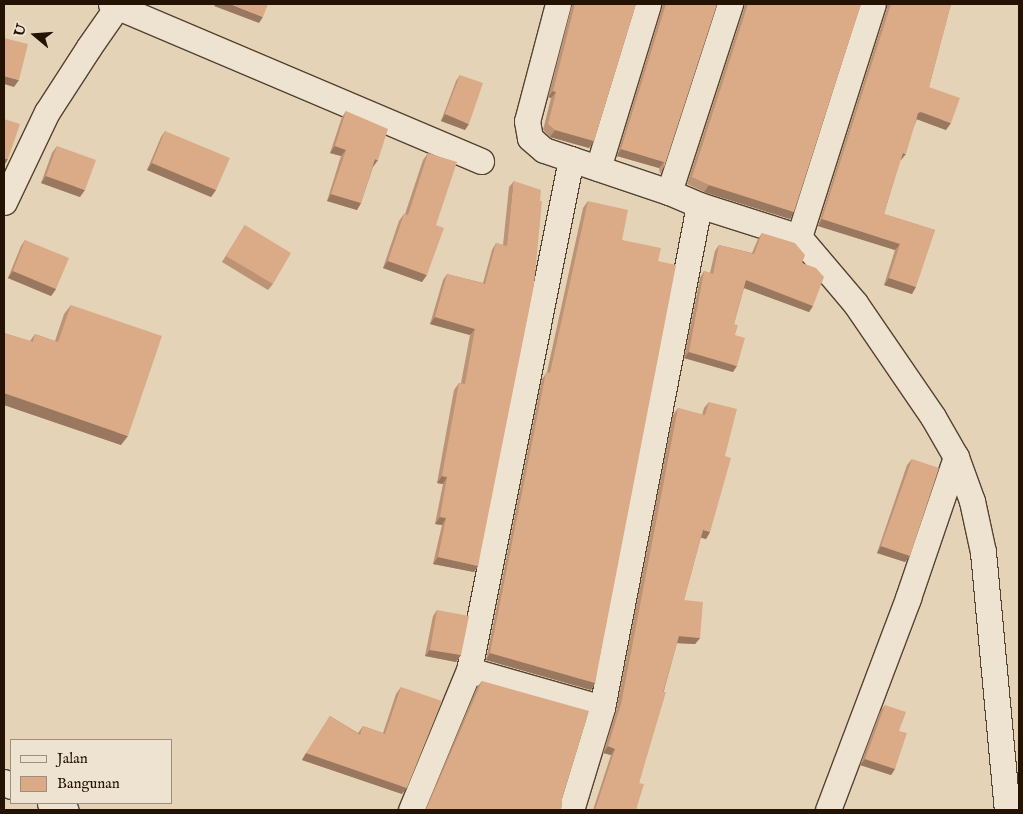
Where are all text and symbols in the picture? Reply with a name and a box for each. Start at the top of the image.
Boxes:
north arrow [10,10,60,60]
text: U [10,22,31,39]
legend [10,739,172,804]
text: Jalan [57,749,88,768]
text: Bangunan [57,774,120,793]

